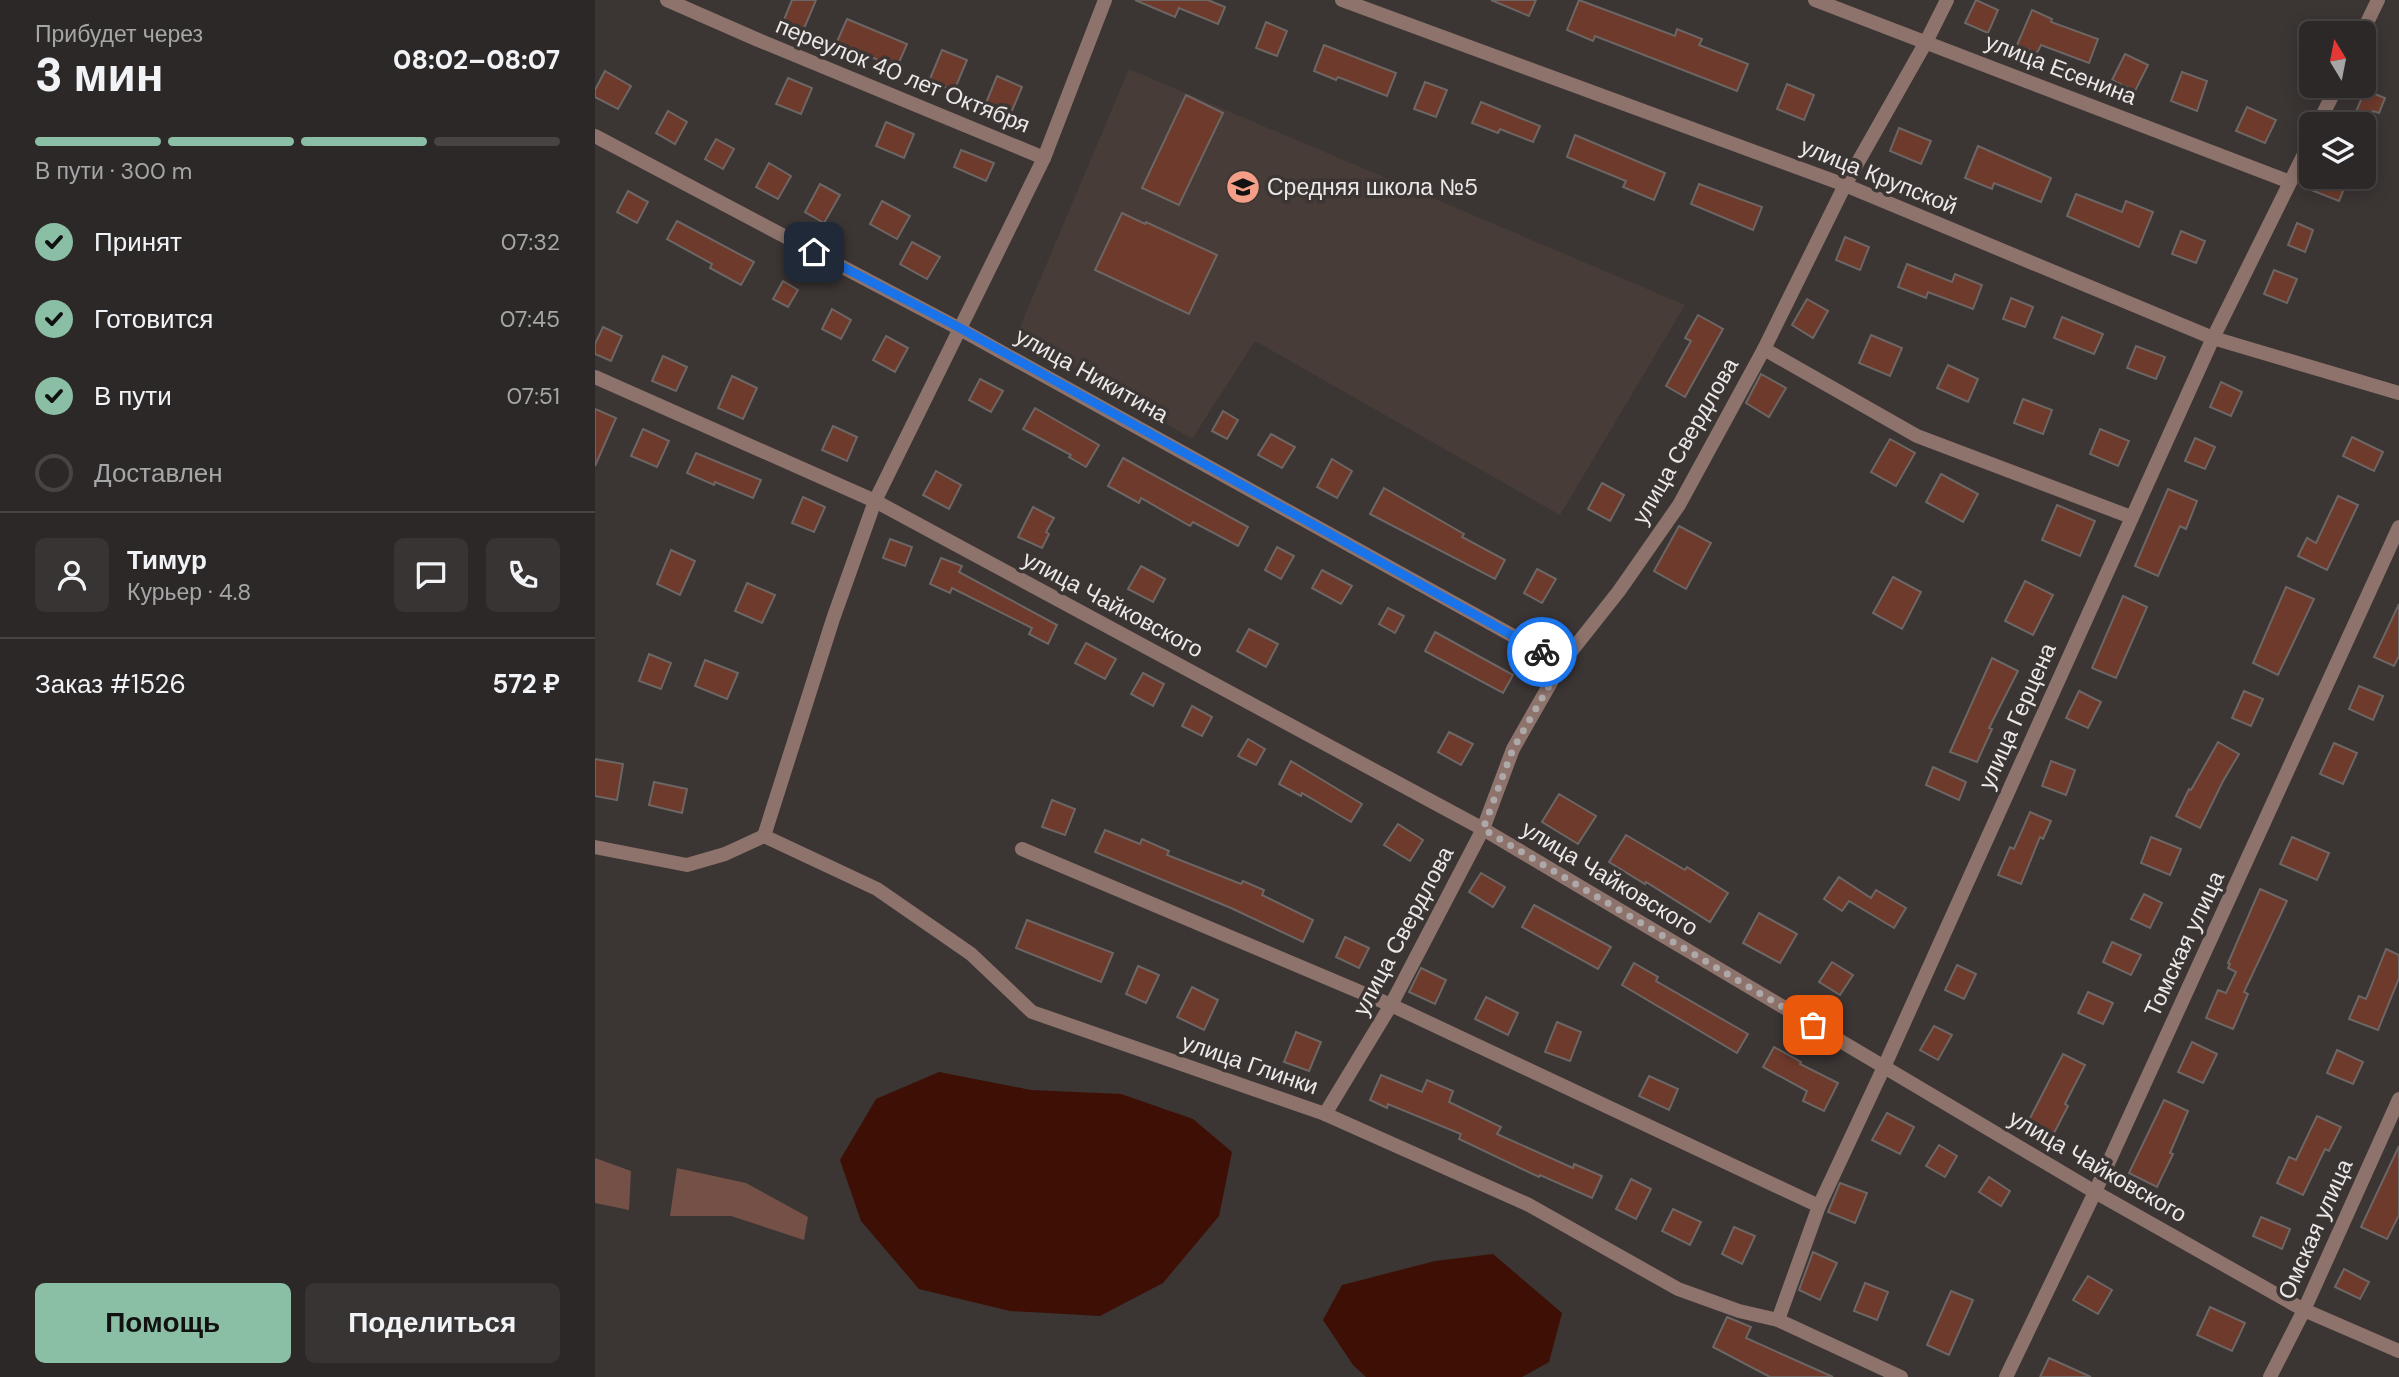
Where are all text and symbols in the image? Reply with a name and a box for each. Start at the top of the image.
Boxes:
street label: переулок 40 лет Октября [772,10,1034,140]
text: Прибудет через [35,19,203,49]
north arrow [2299,21,2377,98]
map controls [2299,21,2376,189]
street label: улица Есенина [1981,26,2141,112]
text: 08:02–08:07 [393,43,560,77]
text: 3 мин [35,45,164,105]
button: layers [2299,112,2376,189]
street label: улица Крупской [1796,131,1962,221]
text: В пути · 300 m [35,156,192,186]
school or university icon: Средняя школа №5 [1224,168,1262,206]
place label: Средняя школа №5 [1267,172,1478,202]
pin [784,222,844,282]
icon: check [35,223,73,261]
text: Принят [94,225,182,259]
text: 07:32 [501,227,560,257]
icon: home [795,233,833,271]
icon: check [35,300,73,338]
text: Готовится [94,302,213,336]
text: 07:45 [500,304,560,334]
street label: улица Никитина [1010,321,1174,430]
street label: улица Свердлова [1625,352,1745,530]
icon: check [35,377,73,415]
text: В пути [94,379,172,413]
text: 07:51 [506,381,560,411]
text: Доставлен [94,456,223,490]
button: person [35,538,109,612]
button: chat [394,538,468,612]
button: phone [486,538,560,612]
text: Тимур [127,543,207,577]
street label: улица Чайковского [1017,544,1209,664]
text: Курьер · 4.8 [127,577,251,607]
courier [1507,617,1577,687]
icon: bike [1523,633,1561,671]
street label: улица Герцена [1971,638,2063,794]
text: Заказ #1526 [35,667,186,701]
text: 572 ₽ [492,667,560,701]
street label: улица Чайковского [1516,813,1704,943]
street label: улица Свердлова [1346,841,1460,1021]
street label: Томская улица [2137,866,2231,1022]
pin [1783,995,1843,1055]
icon: bag [1794,1006,1832,1044]
street label: улица Глинки [1178,1027,1322,1101]
street label: улица Чайковского [2004,1103,2192,1229]
street label: Омская улица [2271,1154,2359,1304]
button: Помощь [35,1283,291,1363]
button: Поделиться [305,1283,560,1363]

